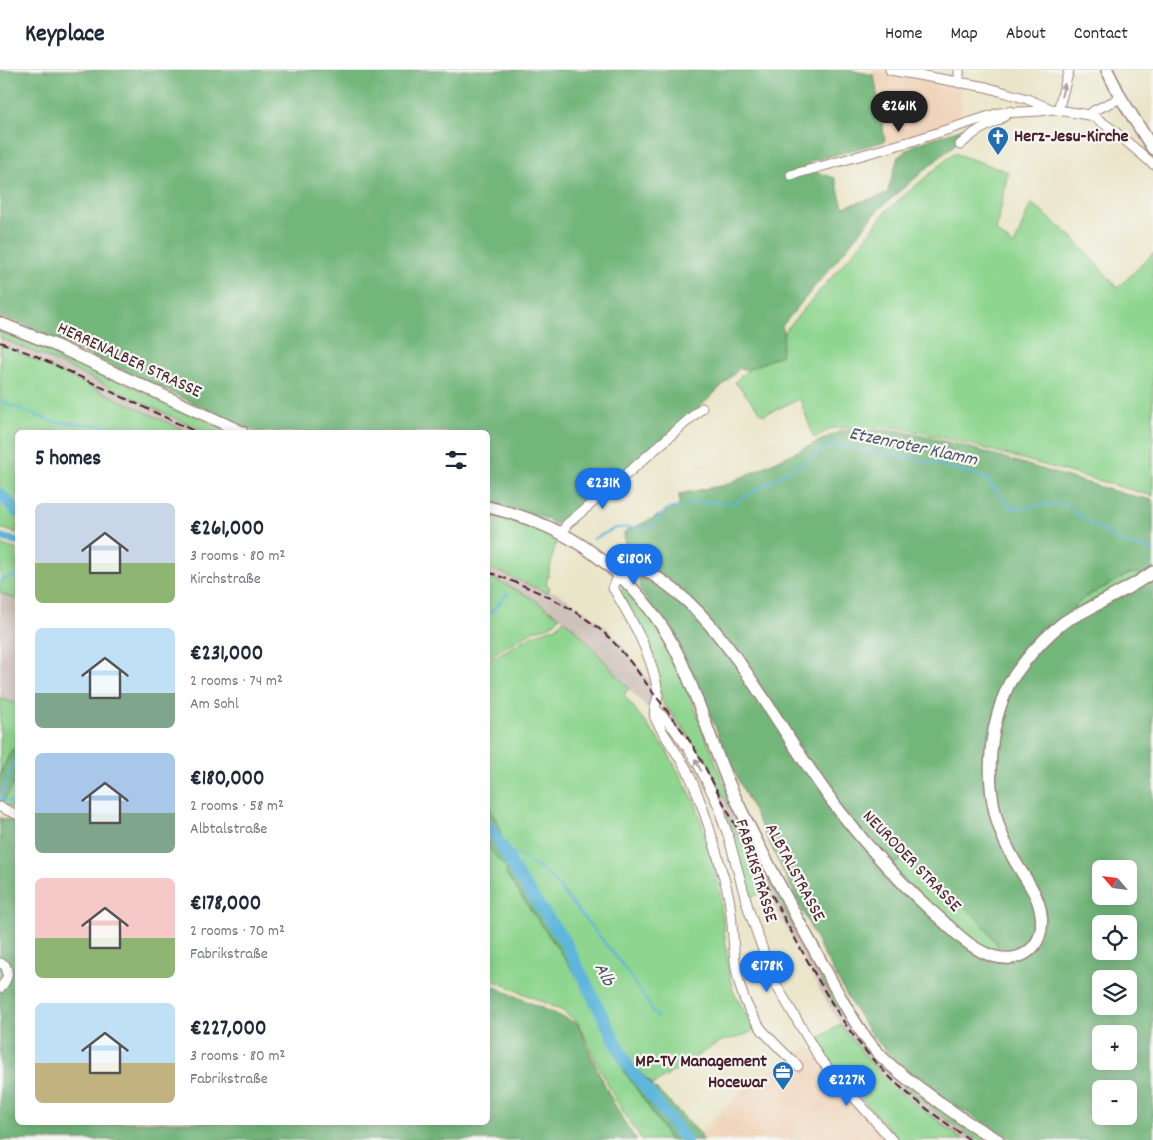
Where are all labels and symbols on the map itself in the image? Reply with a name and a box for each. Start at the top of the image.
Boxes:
one-way arrow [1060,82,1068,97]
pin: €261K [864,90,934,133]
church icon: Herz-Jesu-Kirche [986,125,1010,156]
place label: Herz-Jesu-Kirche [1014,125,1129,150]
street label: HERRENALBER STRASSE [53,317,205,405]
water label: Etzenroter Klamm [846,421,981,475]
pin: €231K [568,468,638,510]
pin: €180K [599,544,669,586]
one-way arrow [694,758,702,773]
street label: NEURODER STRASSE [856,805,966,919]
street label: FABRIKSTRASSE [727,816,783,926]
street label: ALBTALSTRASSE [758,819,830,927]
north arrow [1092,860,1138,905]
pin: €178K [732,950,802,993]
water label: Alb [586,959,621,993]
place label: MP-TV Management Hocewar [635,1050,767,1096]
office icon: MP-TV Management Hocewar [771,1060,795,1091]
pin: €227K [812,1064,882,1107]

